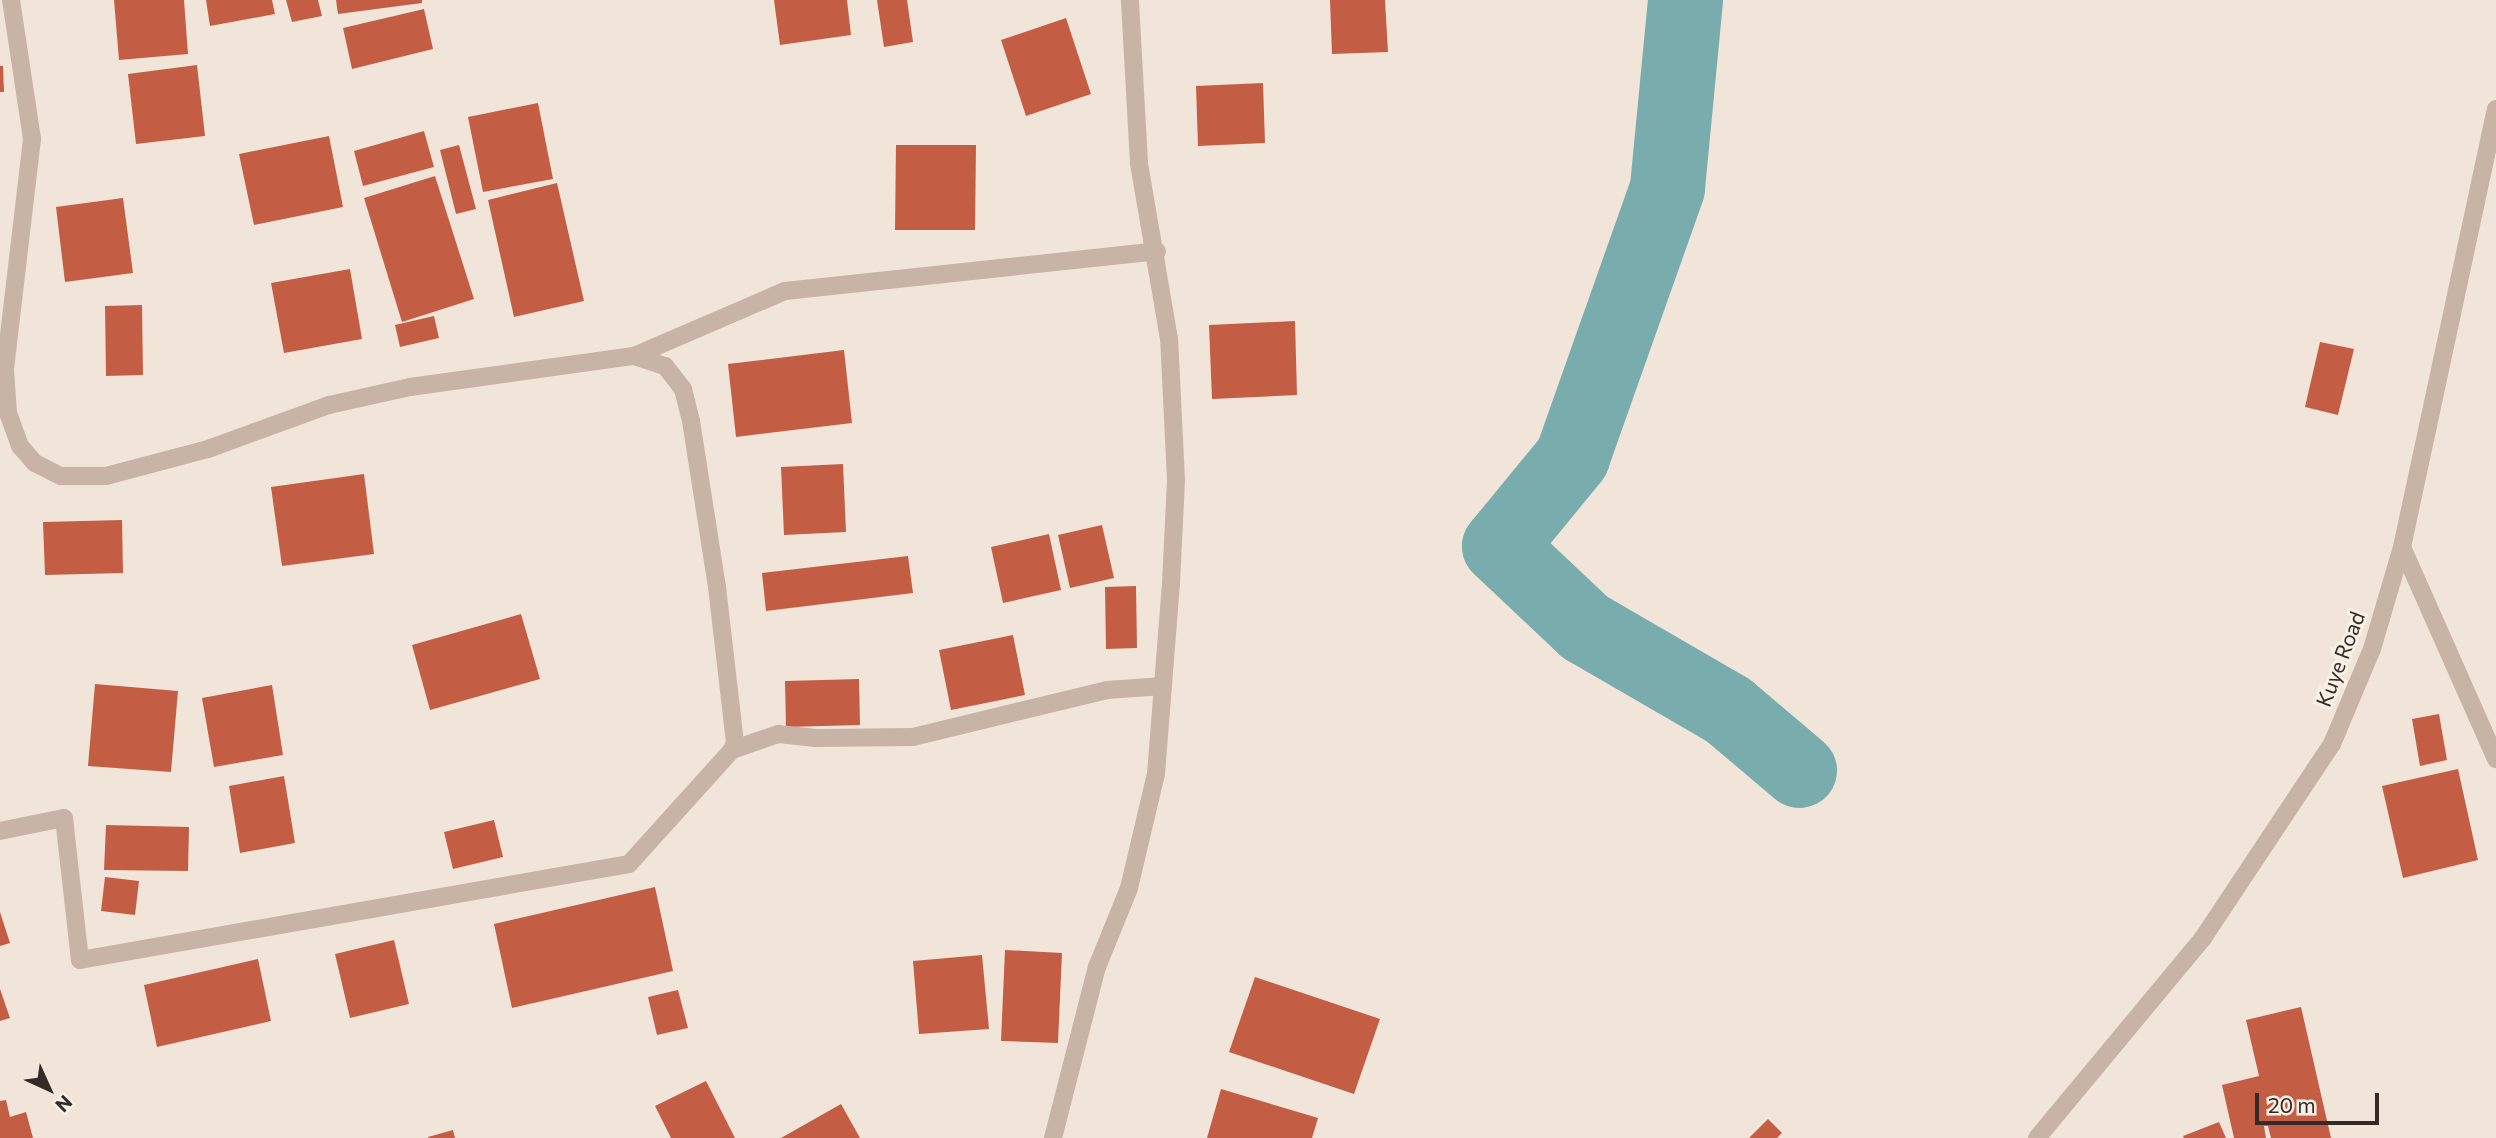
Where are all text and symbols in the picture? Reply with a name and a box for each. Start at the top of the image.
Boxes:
street label: Kuye Road [2310,608,2370,710]
north arrow [14,1054,84,1124]
scale bar [2258,1078,2382,1122]
text: N [51,1091,77,1117]
text: 20 m [2268,1092,2316,1117]

